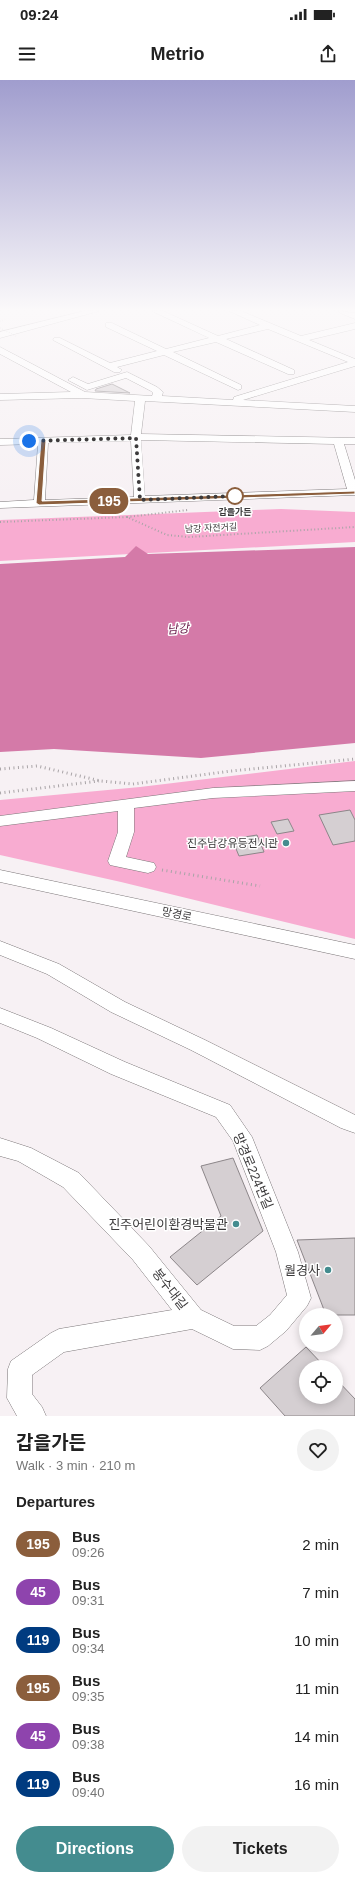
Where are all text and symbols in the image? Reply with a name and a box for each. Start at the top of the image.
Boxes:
text: 09:24 [20,6,58,23]
icon: menu [16,43,38,65]
icon: share [317,43,339,65]
text: Metrio [151,44,205,64]
your location [19,431,39,451]
marker: 갑을가든 [226,487,244,505]
line badge: 195 [86,488,132,514]
text: 195 [97,493,121,509]
place label: 갑을가든 [218,507,252,517]
street label: 남강 자전거길 [185,522,237,534]
water label: 남강 [166,621,192,637]
place label: 진주남강유등전시관 [187,837,278,849]
marker: 진주남강유등전시관 [281,838,291,848]
street label: 망경로 [161,905,193,923]
street label: 망경로224번길 [230,1131,276,1211]
place label: 진주어린이환경박물관 [108,1217,228,1232]
marker: 진주어린이환경박물관 [231,1219,241,1229]
place label: 월경사 [284,1263,320,1278]
marker: 월경사 [323,1265,333,1275]
street label: 봉수대길 [149,1266,191,1312]
north arrow [299,1308,343,1352]
map controls [299,1308,343,1404]
button: locate [299,1360,343,1404]
button: heart [297,1429,339,1471]
text: 갑을가든 [16,1432,86,1453]
text: Walk · 3 min · 210 m [16,1458,135,1473]
text: Departures [16,1493,95,1510]
text: Bus [72,1528,100,1545]
text: 195 [26,1536,50,1552]
text: 2 min [302,1536,339,1553]
text: 09:26 [72,1545,105,1560]
text: Bus [72,1576,100,1593]
text: 45 [30,1584,46,1600]
text: 7 min [302,1584,339,1601]
text: 09:31 [72,1593,105,1608]
text: Bus [72,1624,100,1641]
text: 119 [27,1632,49,1648]
text: 10 min [294,1632,339,1649]
text: 09:34 [72,1641,105,1656]
text: Bus [72,1672,100,1689]
text: 195 [26,1680,50,1696]
text: 11 min [295,1680,339,1697]
text: 09:35 [72,1689,105,1704]
text: Bus [72,1720,100,1737]
text: 45 [30,1728,46,1744]
text: 14 min [294,1728,339,1745]
text: 09:38 [72,1737,105,1752]
text: Bus [72,1768,100,1785]
text: 119 [27,1776,49,1792]
text: 16 min [294,1776,339,1793]
text: 09:40 [72,1785,105,1800]
button: Directions [16,1826,174,1872]
button: Tickets [182,1826,339,1872]

